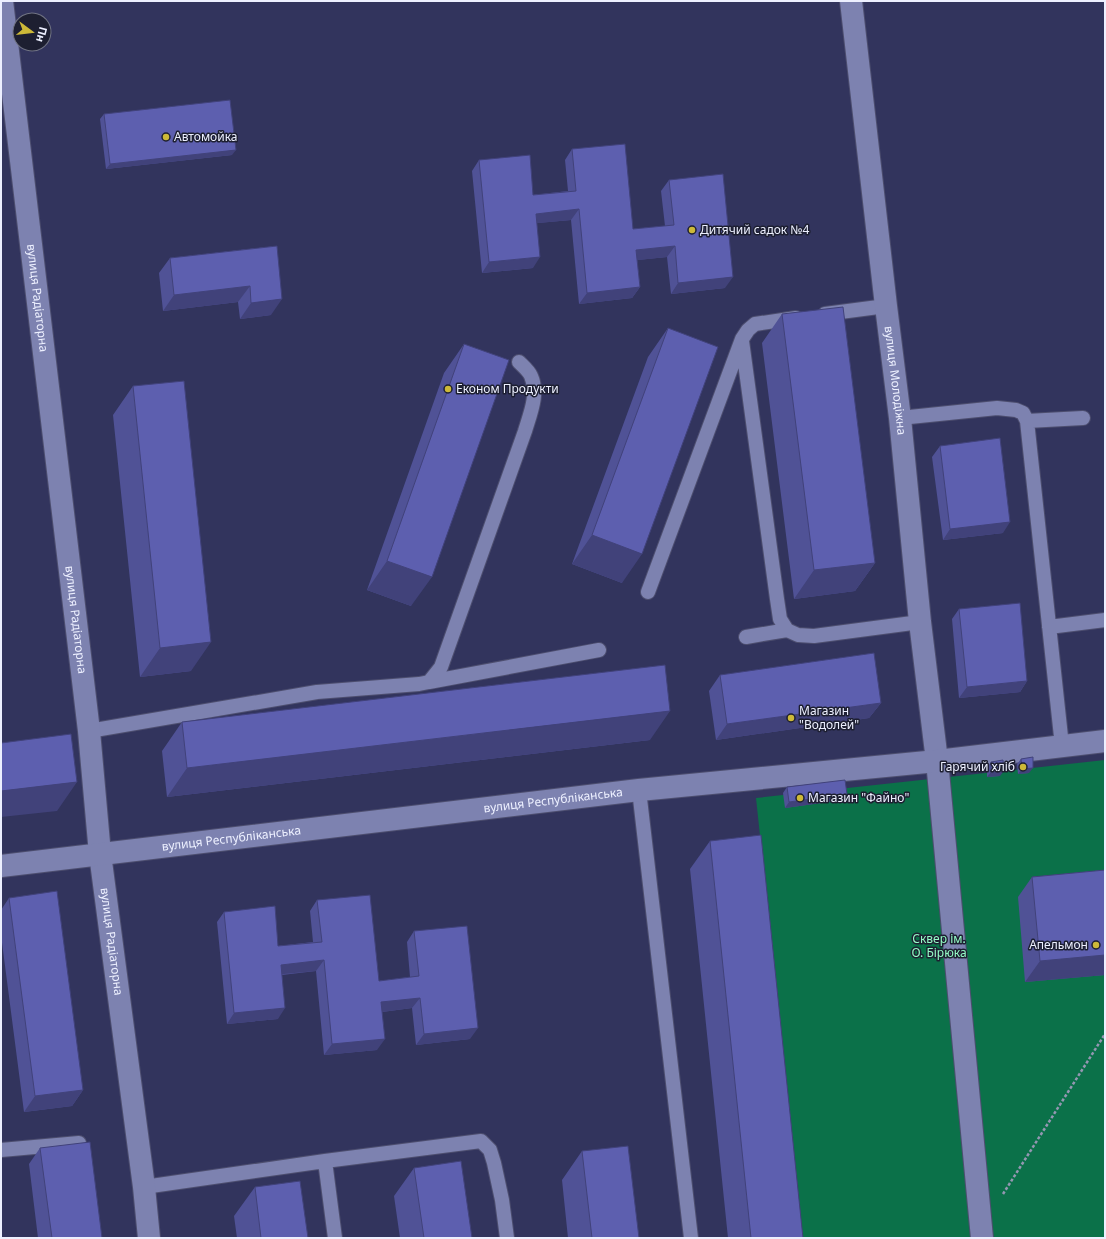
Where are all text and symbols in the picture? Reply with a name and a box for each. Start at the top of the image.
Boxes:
north arrow [12,12,52,52]
text: Пн [33,25,51,44]
place label: Автомойка [174,128,238,145]
marker: Автомойка [161,132,171,142]
place label: Дитячий садок №4 [700,221,810,238]
marker: Дитячий садок №4 [687,225,697,235]
street label: вулиця Радіаторна [23,243,53,353]
street label: вулиця Молодіжна [881,325,911,436]
place label: Економ Продукти [456,380,559,397]
marker: Економ Продукти [443,384,453,394]
street label: вулиця Радіаторна [61,565,91,675]
place label: Магазин "Водолей" [799,702,859,733]
marker: Магазин "Водолей" [786,713,796,723]
place label: Гарячий хліб [940,758,1015,775]
marker: Гарячий хліб [1018,762,1028,772]
street label: вулиця Республіканська [483,783,624,816]
place label: Магазин "Файно" [808,789,909,806]
marker: Магазин "Файно" [795,793,805,803]
street label: вулиця Республіканська [161,821,302,855]
street label: вулиця Радіаторна [97,887,128,997]
park label: Сквер ім. О. Бірюка [911,930,967,961]
place label: Апельмон [1029,936,1088,953]
marker: Апельмон [1091,940,1101,950]

